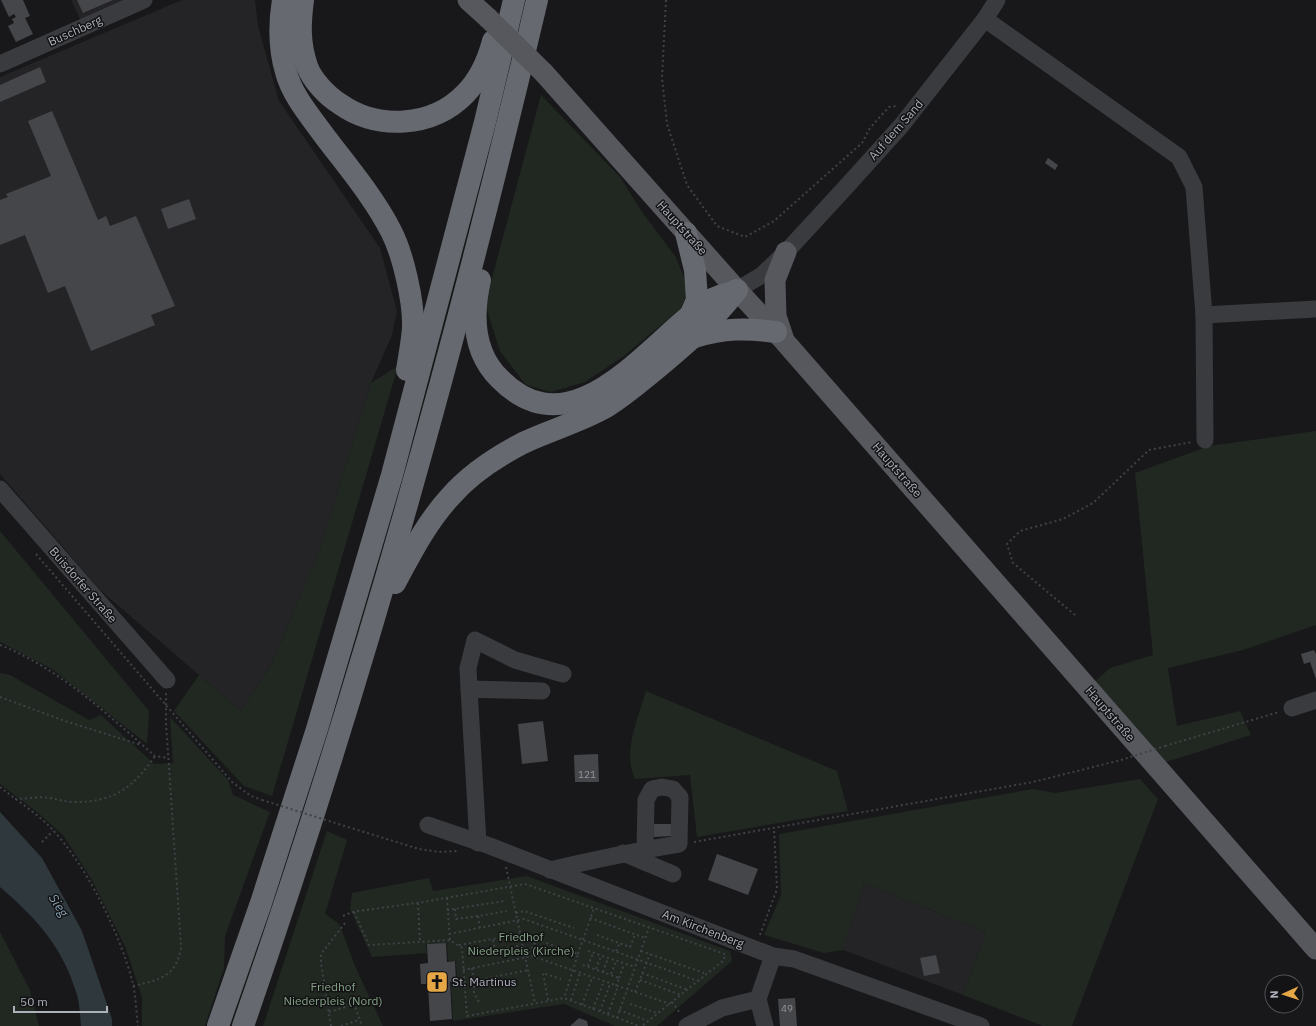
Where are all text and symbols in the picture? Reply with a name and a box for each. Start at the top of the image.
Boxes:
street label: Buschberg [46,12,105,49]
street label: Auf dem Sand [865,96,926,163]
street label: Hauptstraße [654,197,711,258]
street label: Hauptstraße [869,439,926,500]
street label: Buisdorfer Straße [46,544,121,626]
street label: Hauptstraße [1082,683,1139,744]
house number: 121 [578,768,596,781]
water label: Sieg [45,891,73,921]
street label: Am Kirchenberg [660,906,747,951]
park label: Friedhof Niederpleis (Kirche) [468,929,574,958]
church icon: St. Martinus [424,969,450,995]
place label: St. Martinus [452,974,517,989]
north arrow [1264,974,1304,1014]
park label: Friedhof Niederpleis (Nord) [283,979,383,1008]
scale bar [14,988,107,1014]
text: N [1267,990,1281,999]
text: 50 m [20,994,48,1009]
house number: 49 [781,1002,793,1015]

